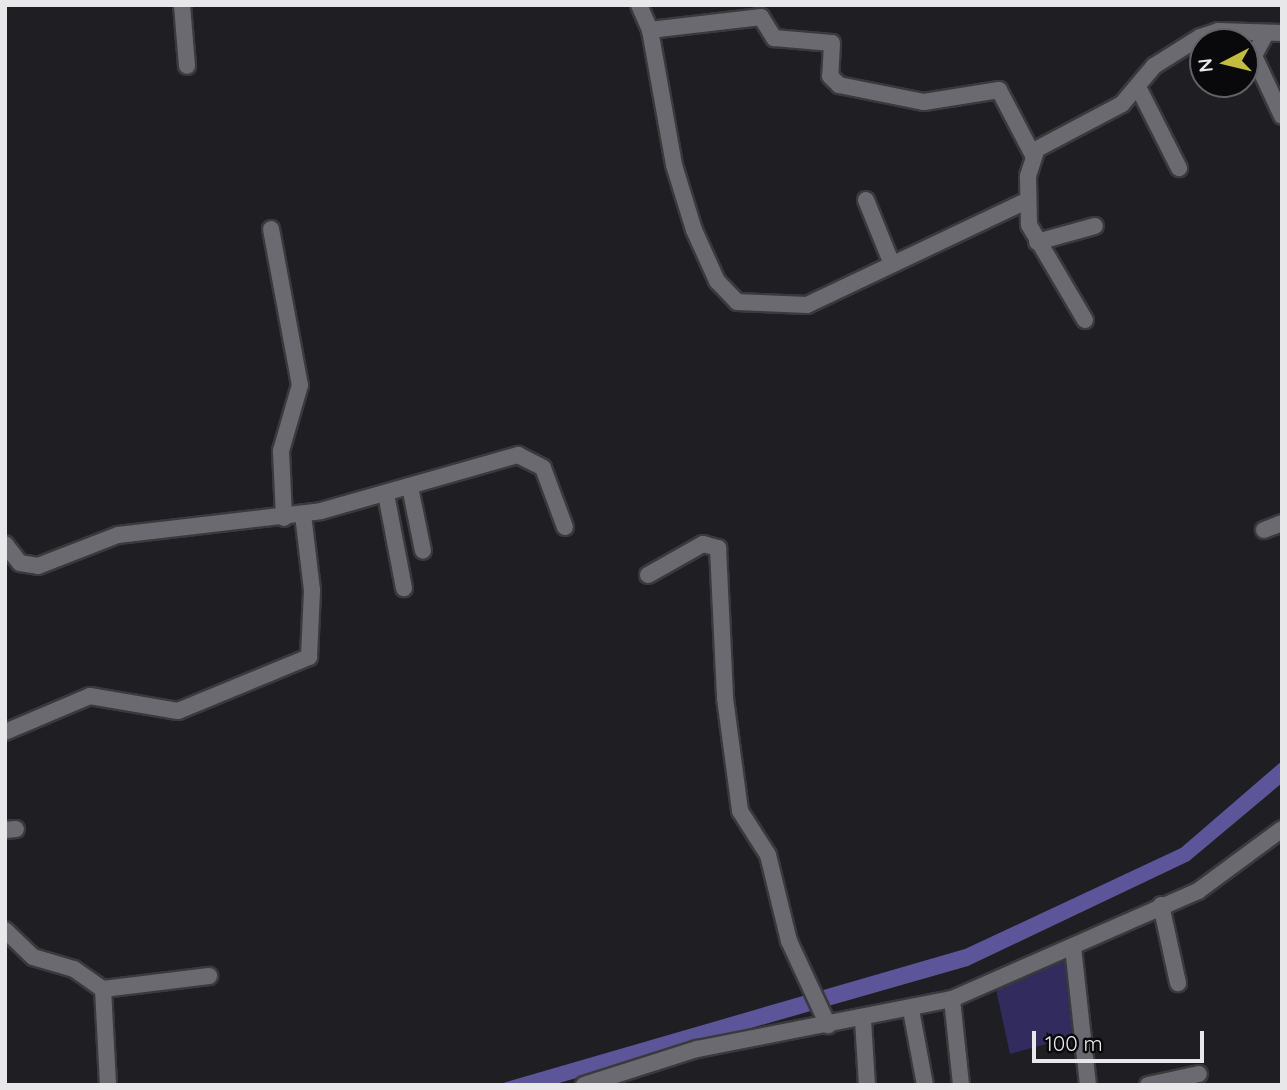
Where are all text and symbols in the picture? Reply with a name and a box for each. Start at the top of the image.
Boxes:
north arrow [1189,28,1259,98]
text: N [1192,57,1218,74]
scale bar [1035,1016,1206,1060]
text: 100 m [1045,1030,1103,1056]

